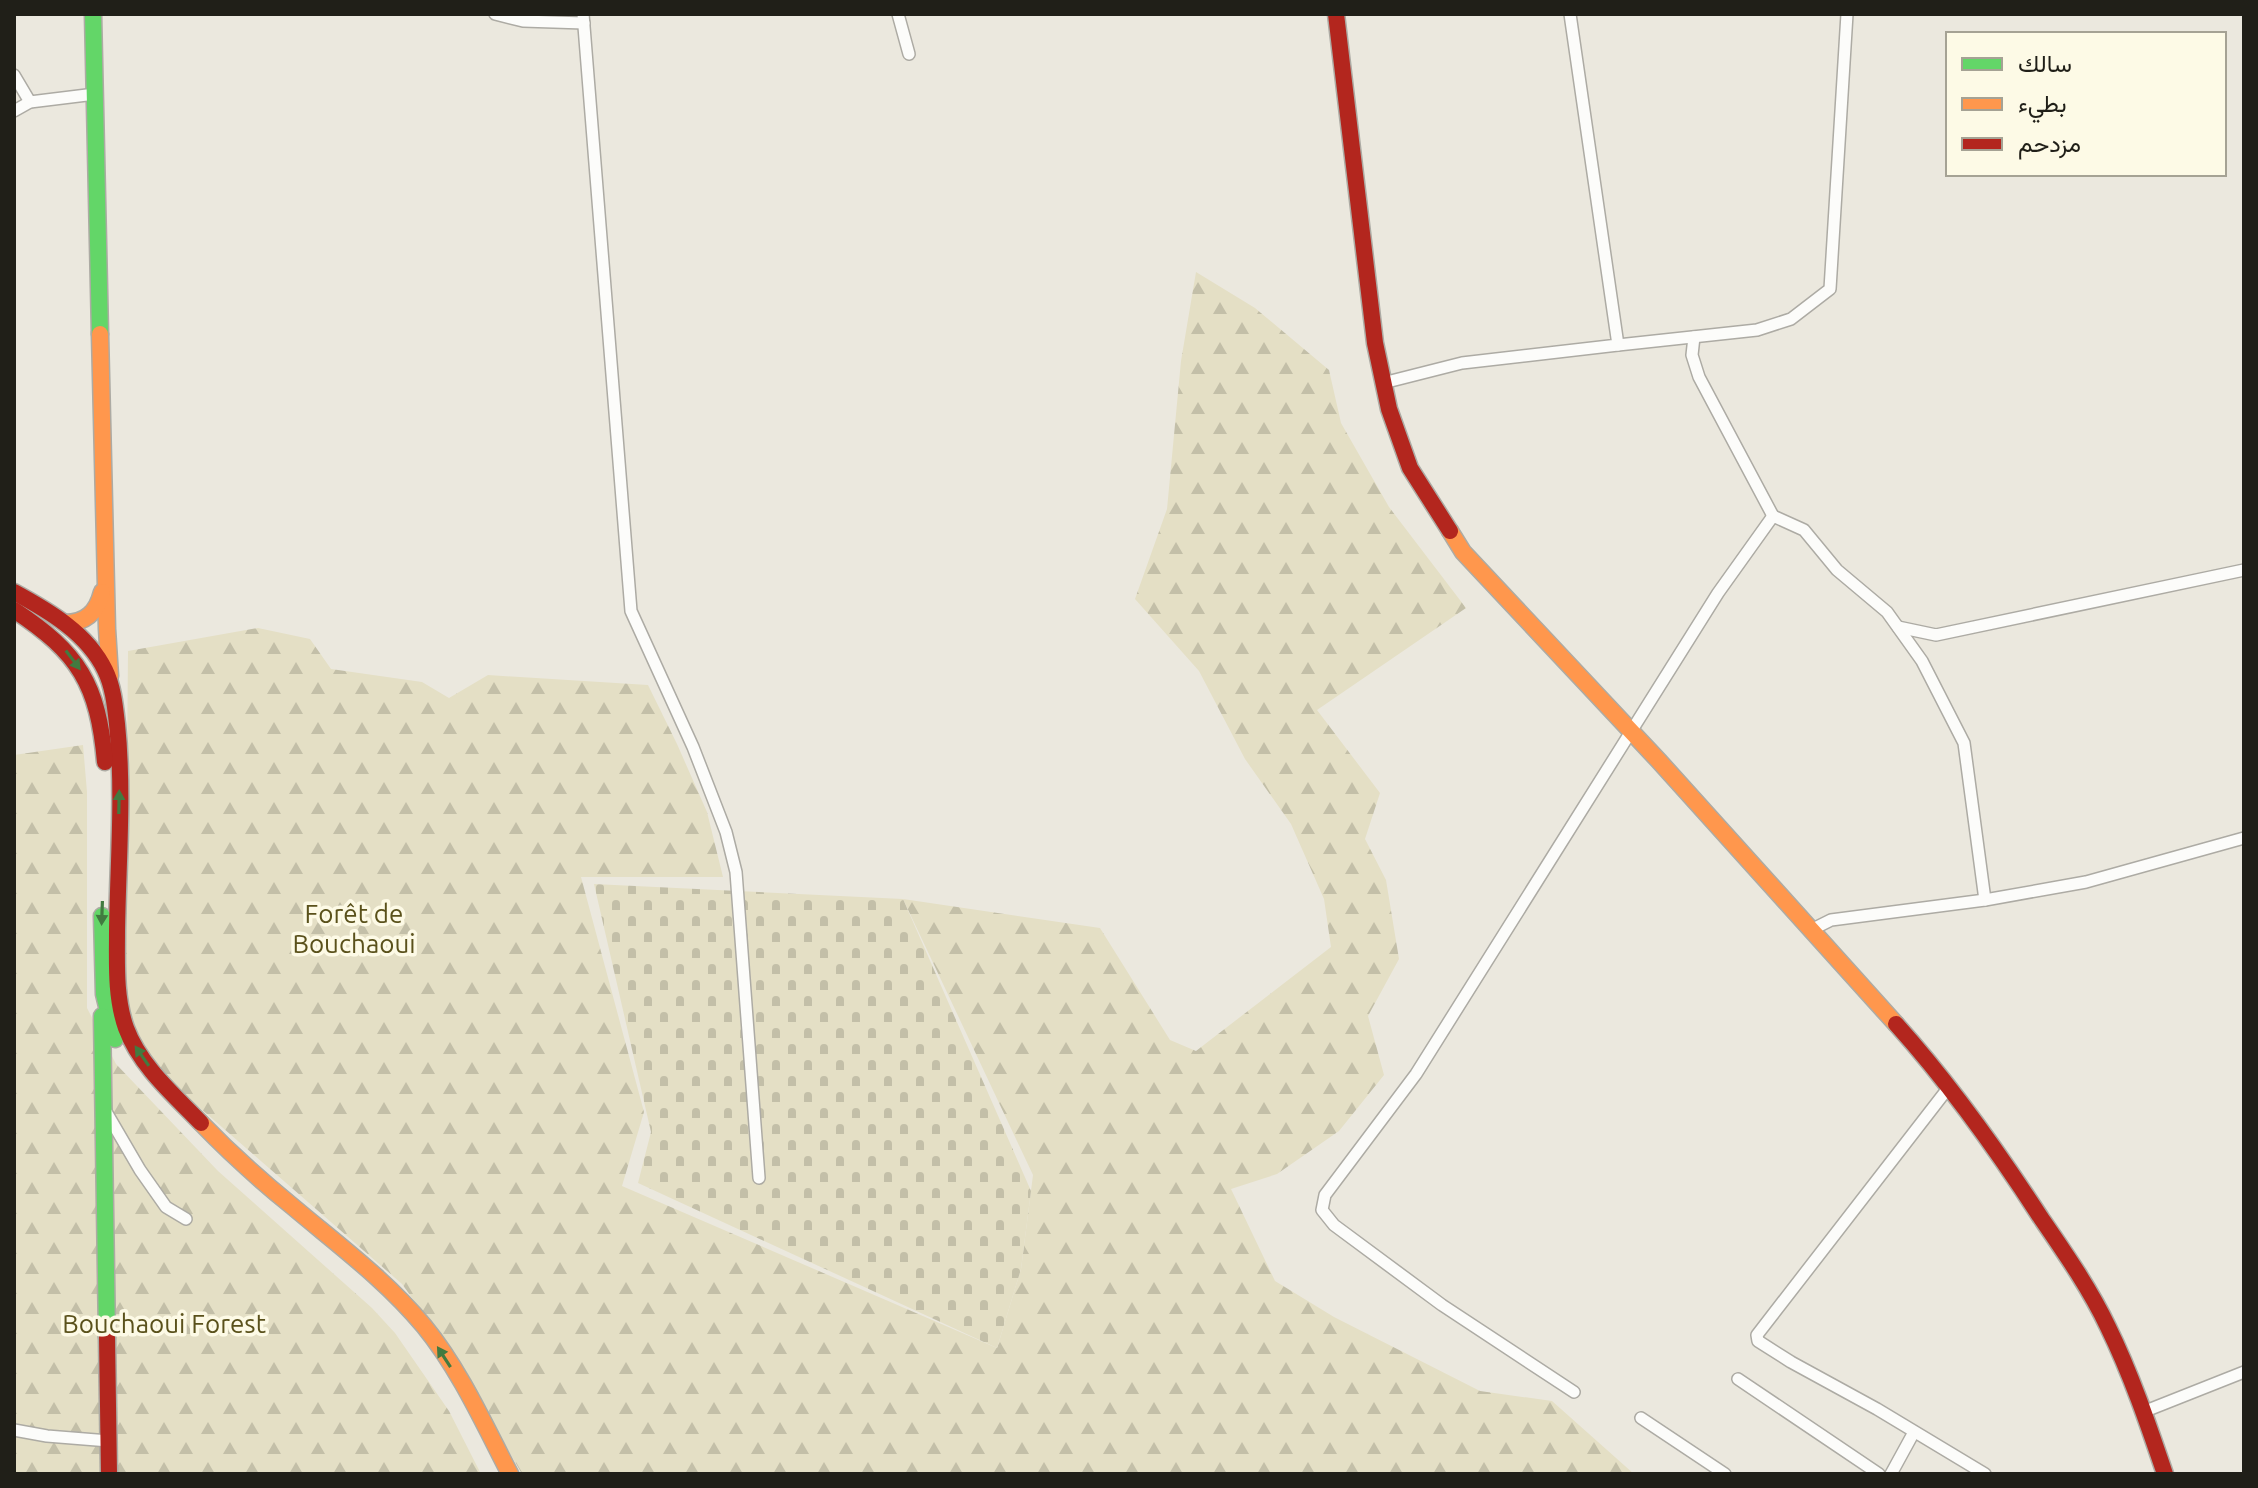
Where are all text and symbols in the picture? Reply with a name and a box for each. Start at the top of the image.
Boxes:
legend [1946,32,2226,176]
text: سالك [2018,50,2072,77]
text: بطيء [2018,90,2067,123]
text: مزدحم [2018,130,2081,160]
one-way arrow [65,650,81,670]
one-way arrow [113,789,126,814]
park label: Forêt de Bouchaoui [292,899,416,958]
one-way arrow [96,901,109,926]
one-way arrow [135,1046,150,1067]
park label: Bouchaoui Forest [62,1309,266,1338]
one-way arrow [438,1346,452,1368]

